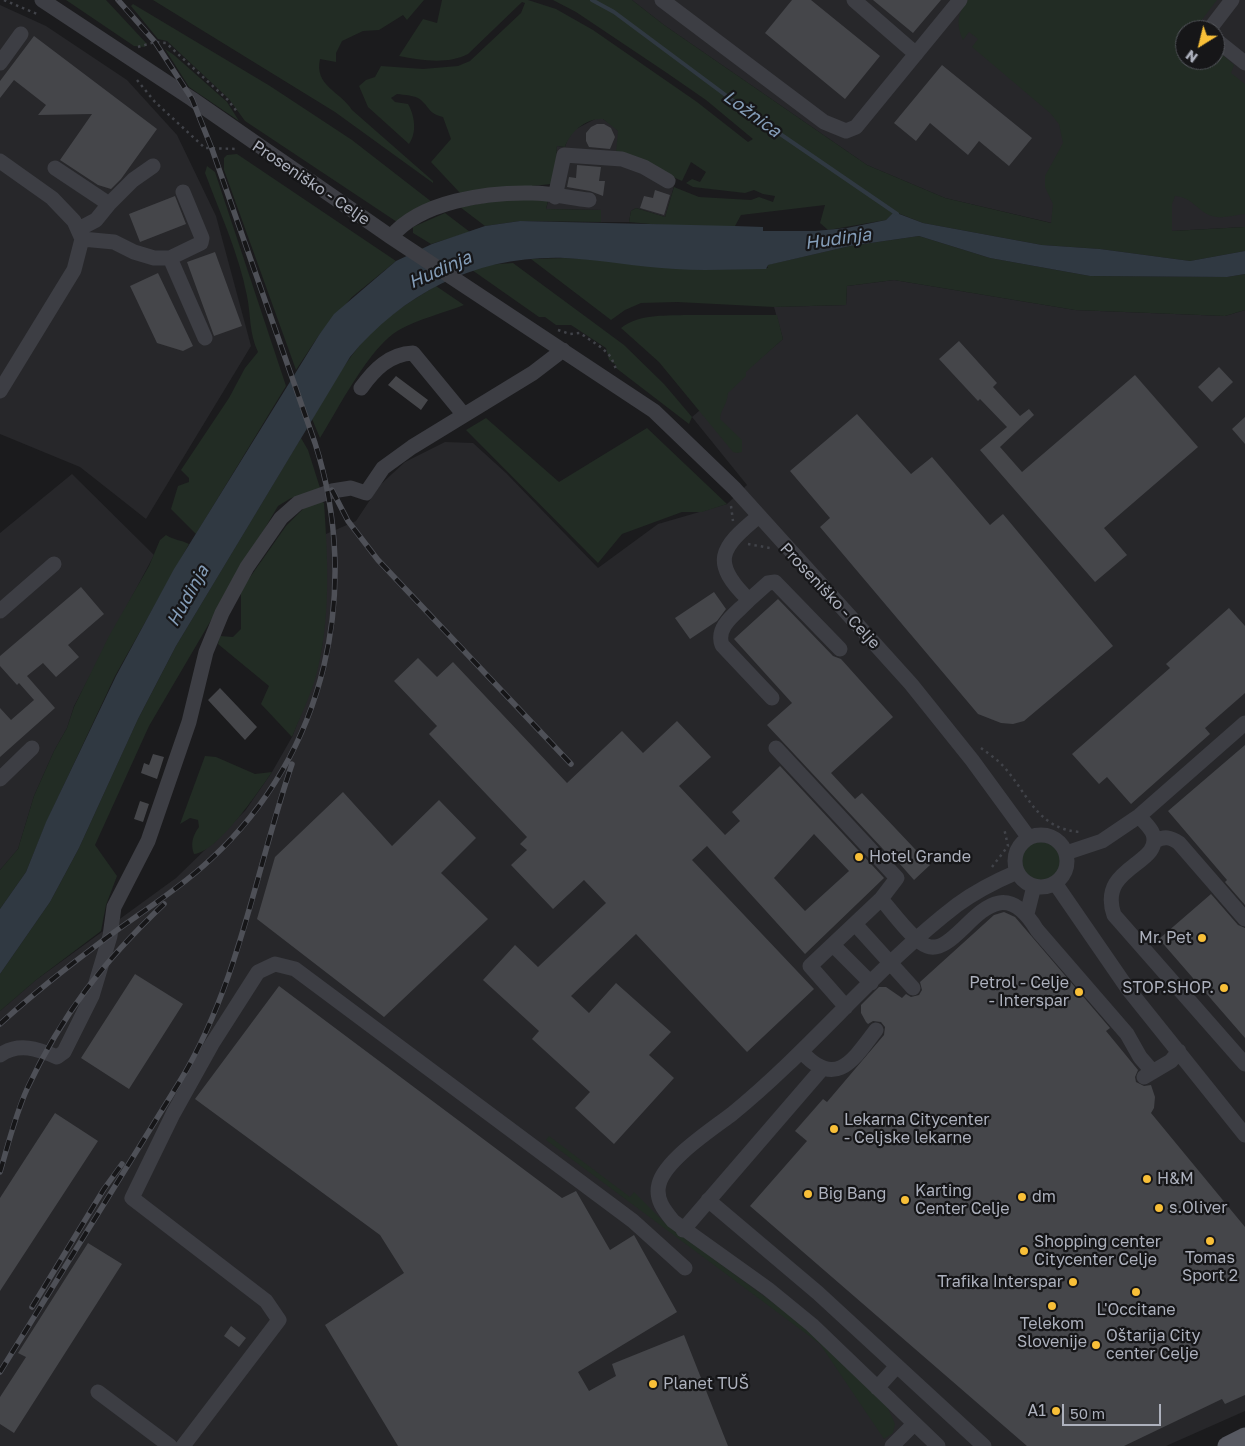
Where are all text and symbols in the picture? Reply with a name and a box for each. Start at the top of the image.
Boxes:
north arrow [1175,20,1225,70]
text: N [1182,47,1201,67]
water label: Ložnica [719,86,785,142]
street label: Proseniško - Celje [249,137,373,229]
water label: Hudinja [804,224,872,254]
water label: Hudinja [405,247,475,293]
street label: Proseniško - Celje [776,539,884,653]
water label: Hudinja [162,562,214,630]
place label: Hotel Grande [869,847,971,867]
marker: Hotel Grande [853,851,865,863]
place label: Mr. Pet [1139,928,1192,948]
marker: Mr. Pet [1196,932,1208,944]
place label: Petrol - Celje - Interspar [969,973,1069,1011]
place label: STOP.SHOP. [1122,978,1214,998]
marker: STOP.SHOP. [1218,982,1230,994]
marker: Petrol - Celje - Interspar [1073,986,1085,998]
place label: Lekarna Citycenter - Celjske lekarne [844,1110,989,1148]
marker: Lekarna Citycenter - Celjske lekarne [828,1123,840,1135]
place label: H&M [1157,1169,1194,1189]
marker: H&M [1141,1173,1153,1185]
place label: Karting Center Celje [915,1181,1010,1219]
place label: Big Bang [818,1184,886,1204]
place label: dm [1032,1187,1056,1207]
marker: Big Bang [802,1188,814,1200]
marker: dm [1016,1191,1028,1203]
marker: Karting Center Celje [899,1194,911,1206]
place label: s.Oliver [1169,1198,1227,1218]
marker: s.Oliver [1153,1202,1165,1214]
place label: Shopping center Citycenter Celje [1034,1232,1161,1270]
marker: Tomas Sport 2 [1204,1235,1216,1247]
marker: Shopping center Citycenter Celje [1018,1245,1030,1257]
place label: Tomas Sport 2 [1182,1248,1238,1286]
place label: Trafika Interspar [937,1272,1063,1292]
marker: Trafika Interspar [1067,1276,1079,1288]
marker: L'Occitane [1130,1286,1142,1298]
marker: Telekom Slovenije [1046,1300,1058,1312]
place label: L'Occitane [1096,1300,1176,1320]
place label: Telekom Slovenije [1017,1314,1087,1352]
place label: Oštarija City center Celje [1106,1326,1200,1364]
marker: Oštarija City center Celje [1090,1339,1102,1351]
place label: Planet TUŠ [663,1374,749,1394]
marker: Planet TUŠ [647,1378,659,1390]
scale bar [1065,1394,1164,1426]
place label: A1 [1028,1401,1046,1421]
text: 50 m [1070,1404,1105,1422]
marker: A1 [1050,1405,1062,1417]

